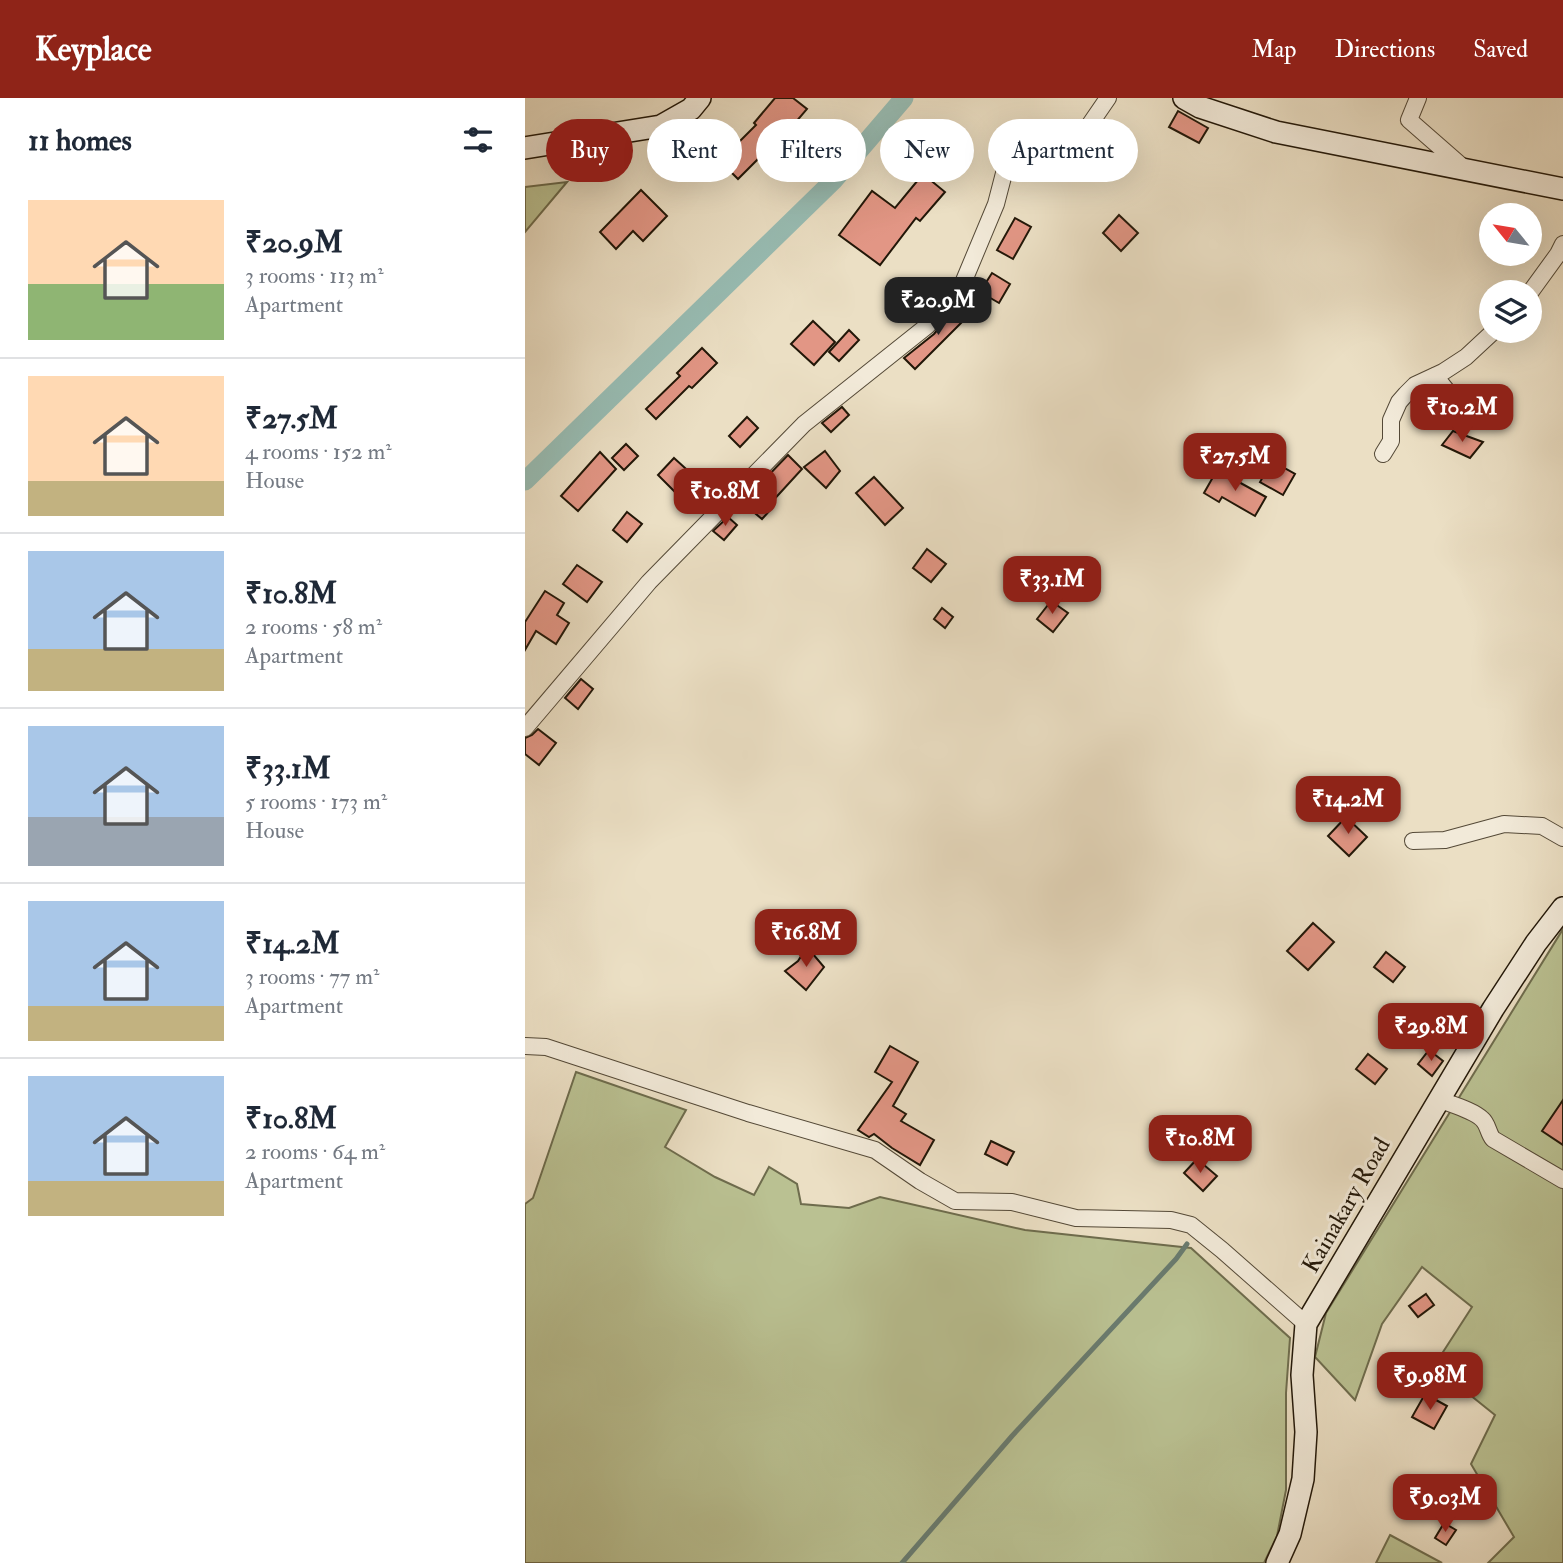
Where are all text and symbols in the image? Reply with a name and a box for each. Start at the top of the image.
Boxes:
text: Keyplace [35,29,152,70]
text: Map [1251,34,1296,65]
text: Directions [1334,34,1435,65]
text: Saved [1473,34,1528,65]
chip: Buy [546,119,633,182]
chip: Rent [647,119,742,182]
chip: Filters [756,119,866,182]
chip: New [880,119,974,182]
chip: Apartment [988,119,1138,182]
icon: filters [459,121,497,159]
text: 11 homes [28,122,132,159]
north arrow [1479,203,1542,266]
map controls [1479,203,1542,343]
text: ₹20.9M [245,224,343,261]
icon: home [84,228,168,312]
text: 3 rooms · 113 m² [245,261,384,290]
pin: ₹20.9M [881,278,995,337]
button: layers [1479,280,1542,343]
text: ₹20.9M [900,285,976,314]
text: Apartment [245,290,343,319]
pin: ₹10.2M [1405,384,1519,444]
text: ₹10.2M [1426,392,1498,421]
text: ₹27.5M [245,400,338,437]
icon: home [84,404,168,488]
pin: ₹27.5M [1178,434,1292,493]
text: 4 rooms · 152 m² [245,437,392,466]
text: ₹27.5M [1199,441,1271,470]
text: House [245,466,304,495]
pin: ₹10.8M [668,468,782,528]
text: ₹10.8M [690,476,760,505]
pin: ₹33.1M [995,556,1109,616]
text: ₹33.1M [1019,564,1085,593]
text: ₹10.8M [245,575,337,612]
icon: home [84,579,168,663]
text: 2 rooms · 58 m² [245,612,382,641]
text: Apartment [245,641,343,670]
text: ₹33.1M [245,750,331,787]
icon: home [84,754,168,838]
pin: ₹14.2M [1291,776,1405,836]
text: ₹14.2M [1312,784,1384,813]
text: 5 rooms · 173 m² [245,787,387,816]
text: House [245,816,304,845]
pin: ₹16.8M [749,910,863,969]
text: ₹16.8M [771,917,841,946]
text: ₹14.2M [245,925,340,962]
icon: home [84,929,168,1013]
text: 3 rooms · 77 m² [245,962,380,991]
text: Apartment [245,991,343,1020]
pin: ₹29.8M [1374,1004,1488,1063]
text: ₹29.8M [1394,1011,1468,1040]
text: ₹10.8M [245,1100,337,1137]
icon: home [84,1104,168,1188]
pin: ₹10.8M [1143,1116,1257,1175]
text: ₹10.8M [1165,1123,1235,1152]
street label: Kainakary Road [1295,1132,1398,1278]
text: 2 rooms · 64 m² [245,1137,385,1166]
text: Apartment [245,1166,343,1195]
pin: ₹9.98M [1373,1352,1487,1412]
text: ₹9.98M [1393,1360,1467,1389]
pin: ₹9.03M [1388,1474,1502,1534]
text: ₹9.03M [1409,1482,1481,1511]

